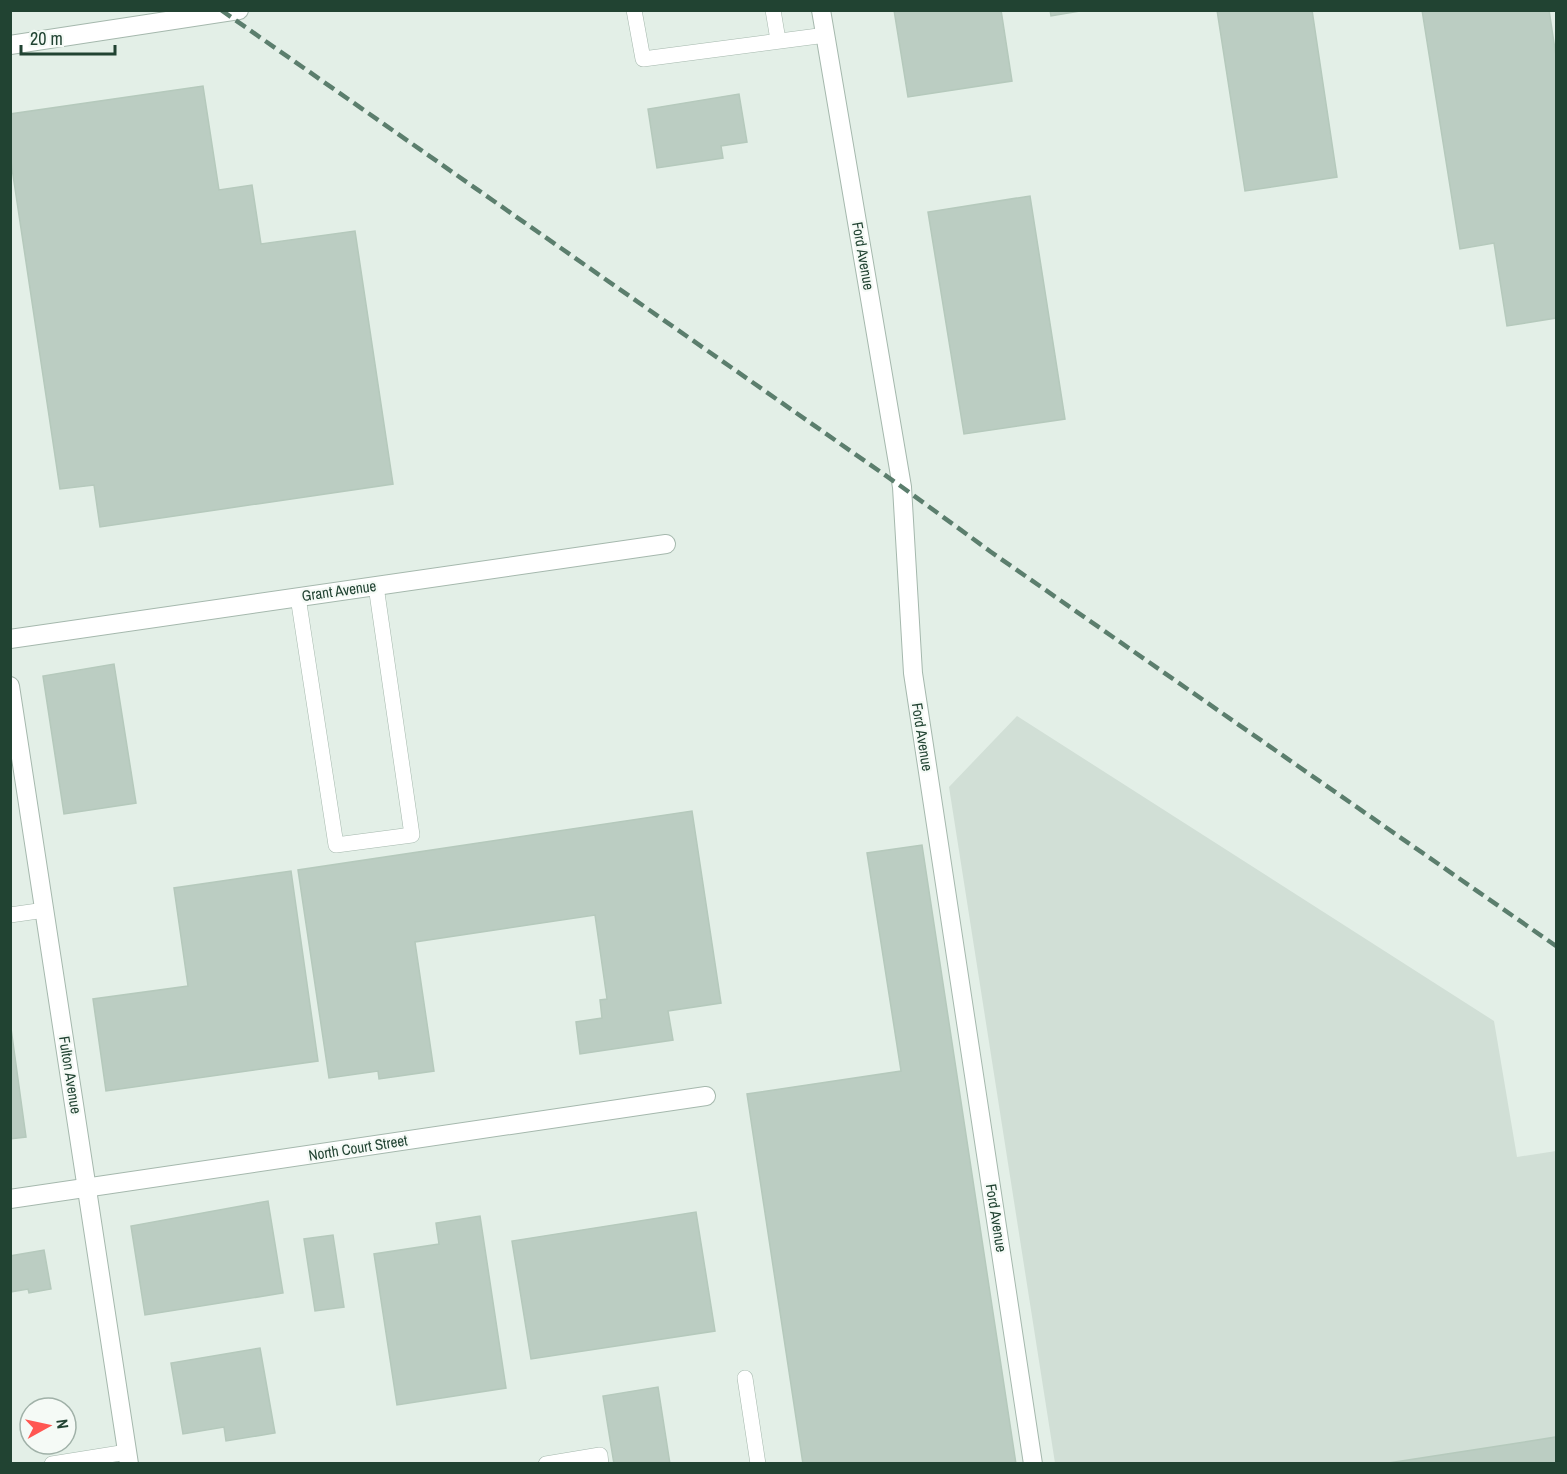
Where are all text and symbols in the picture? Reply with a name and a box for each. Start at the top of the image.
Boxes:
scale bar [21,18,116,56]
text: 20 m [30,26,63,51]
street label: Ford Avenue [847,220,880,292]
street label: Grant Avenue [300,575,378,606]
street label: Ford Avenue [907,701,938,773]
street label: Fulton Avenue [54,1035,87,1115]
street label: North Court Street [307,1129,409,1166]
street label: Ford Avenue [981,1182,1012,1254]
north arrow [18,1396,78,1456]
text: N [51,1418,74,1430]

